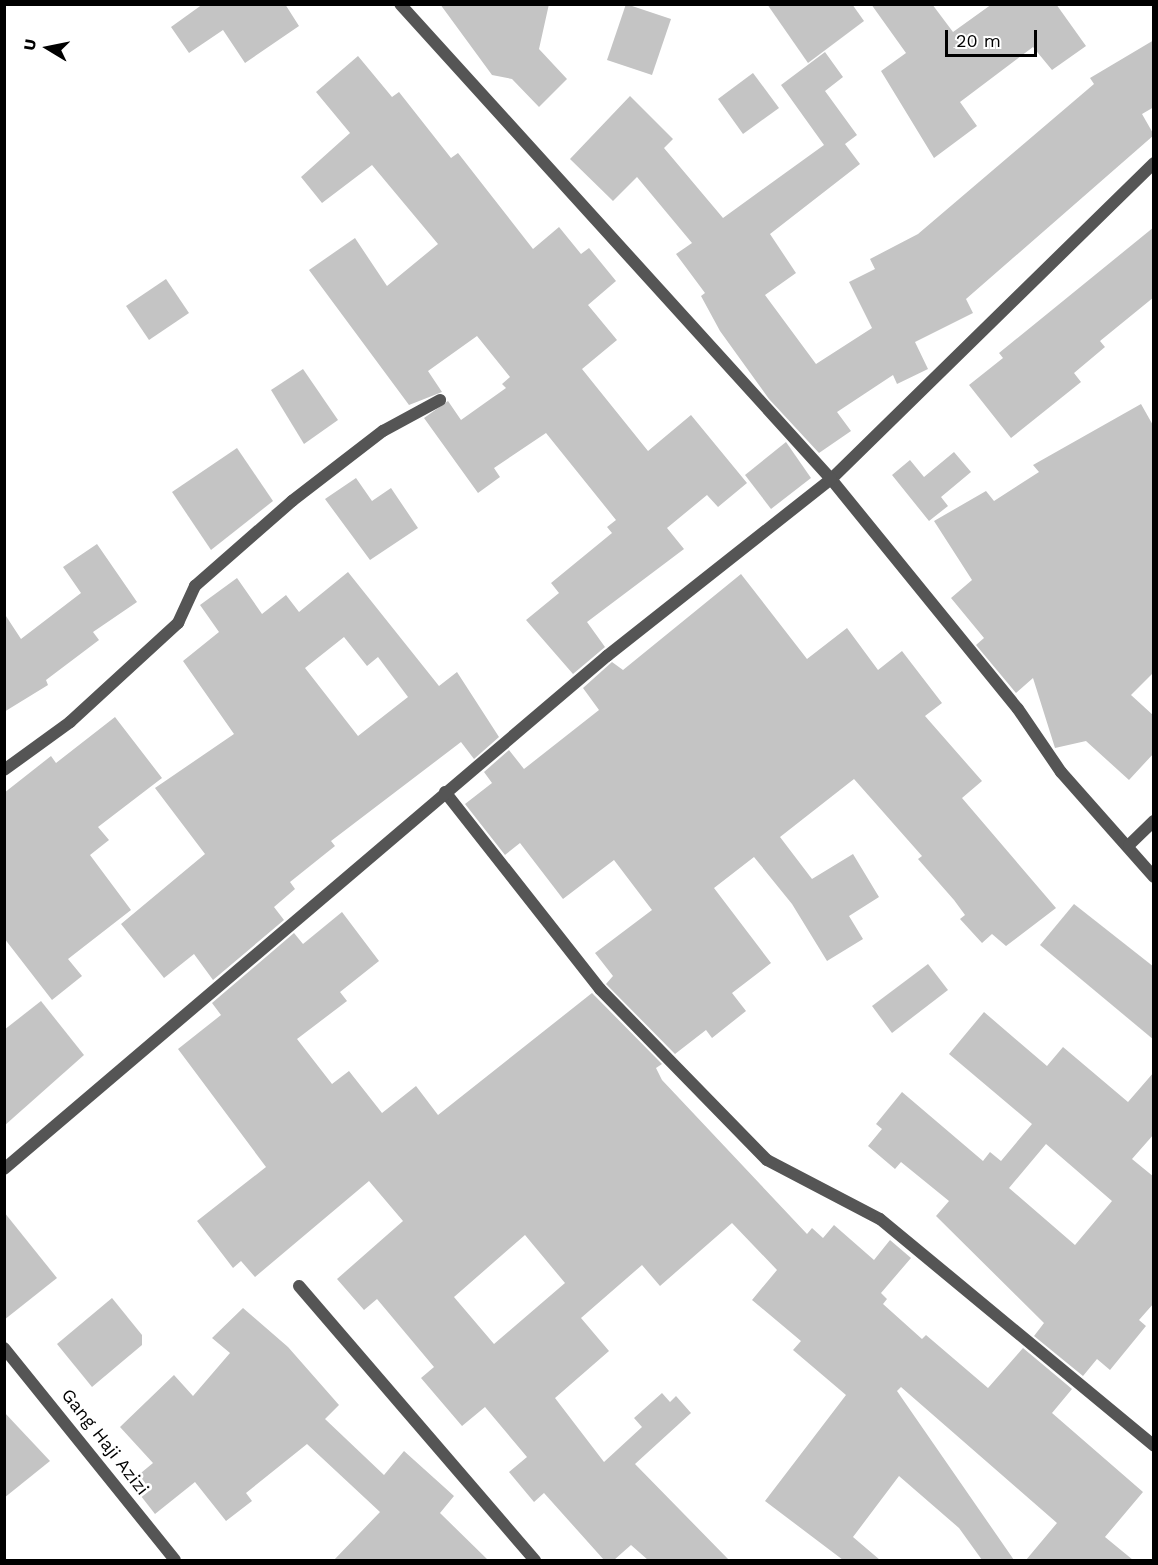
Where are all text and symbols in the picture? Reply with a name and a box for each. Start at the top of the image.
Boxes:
north arrow [18,18,78,78]
scale bar [948,18,1040,56]
text: 20 m [956,30,1001,51]
text: U [19,38,40,52]
street label: Gang Haji Azizi [57,1384,153,1500]

